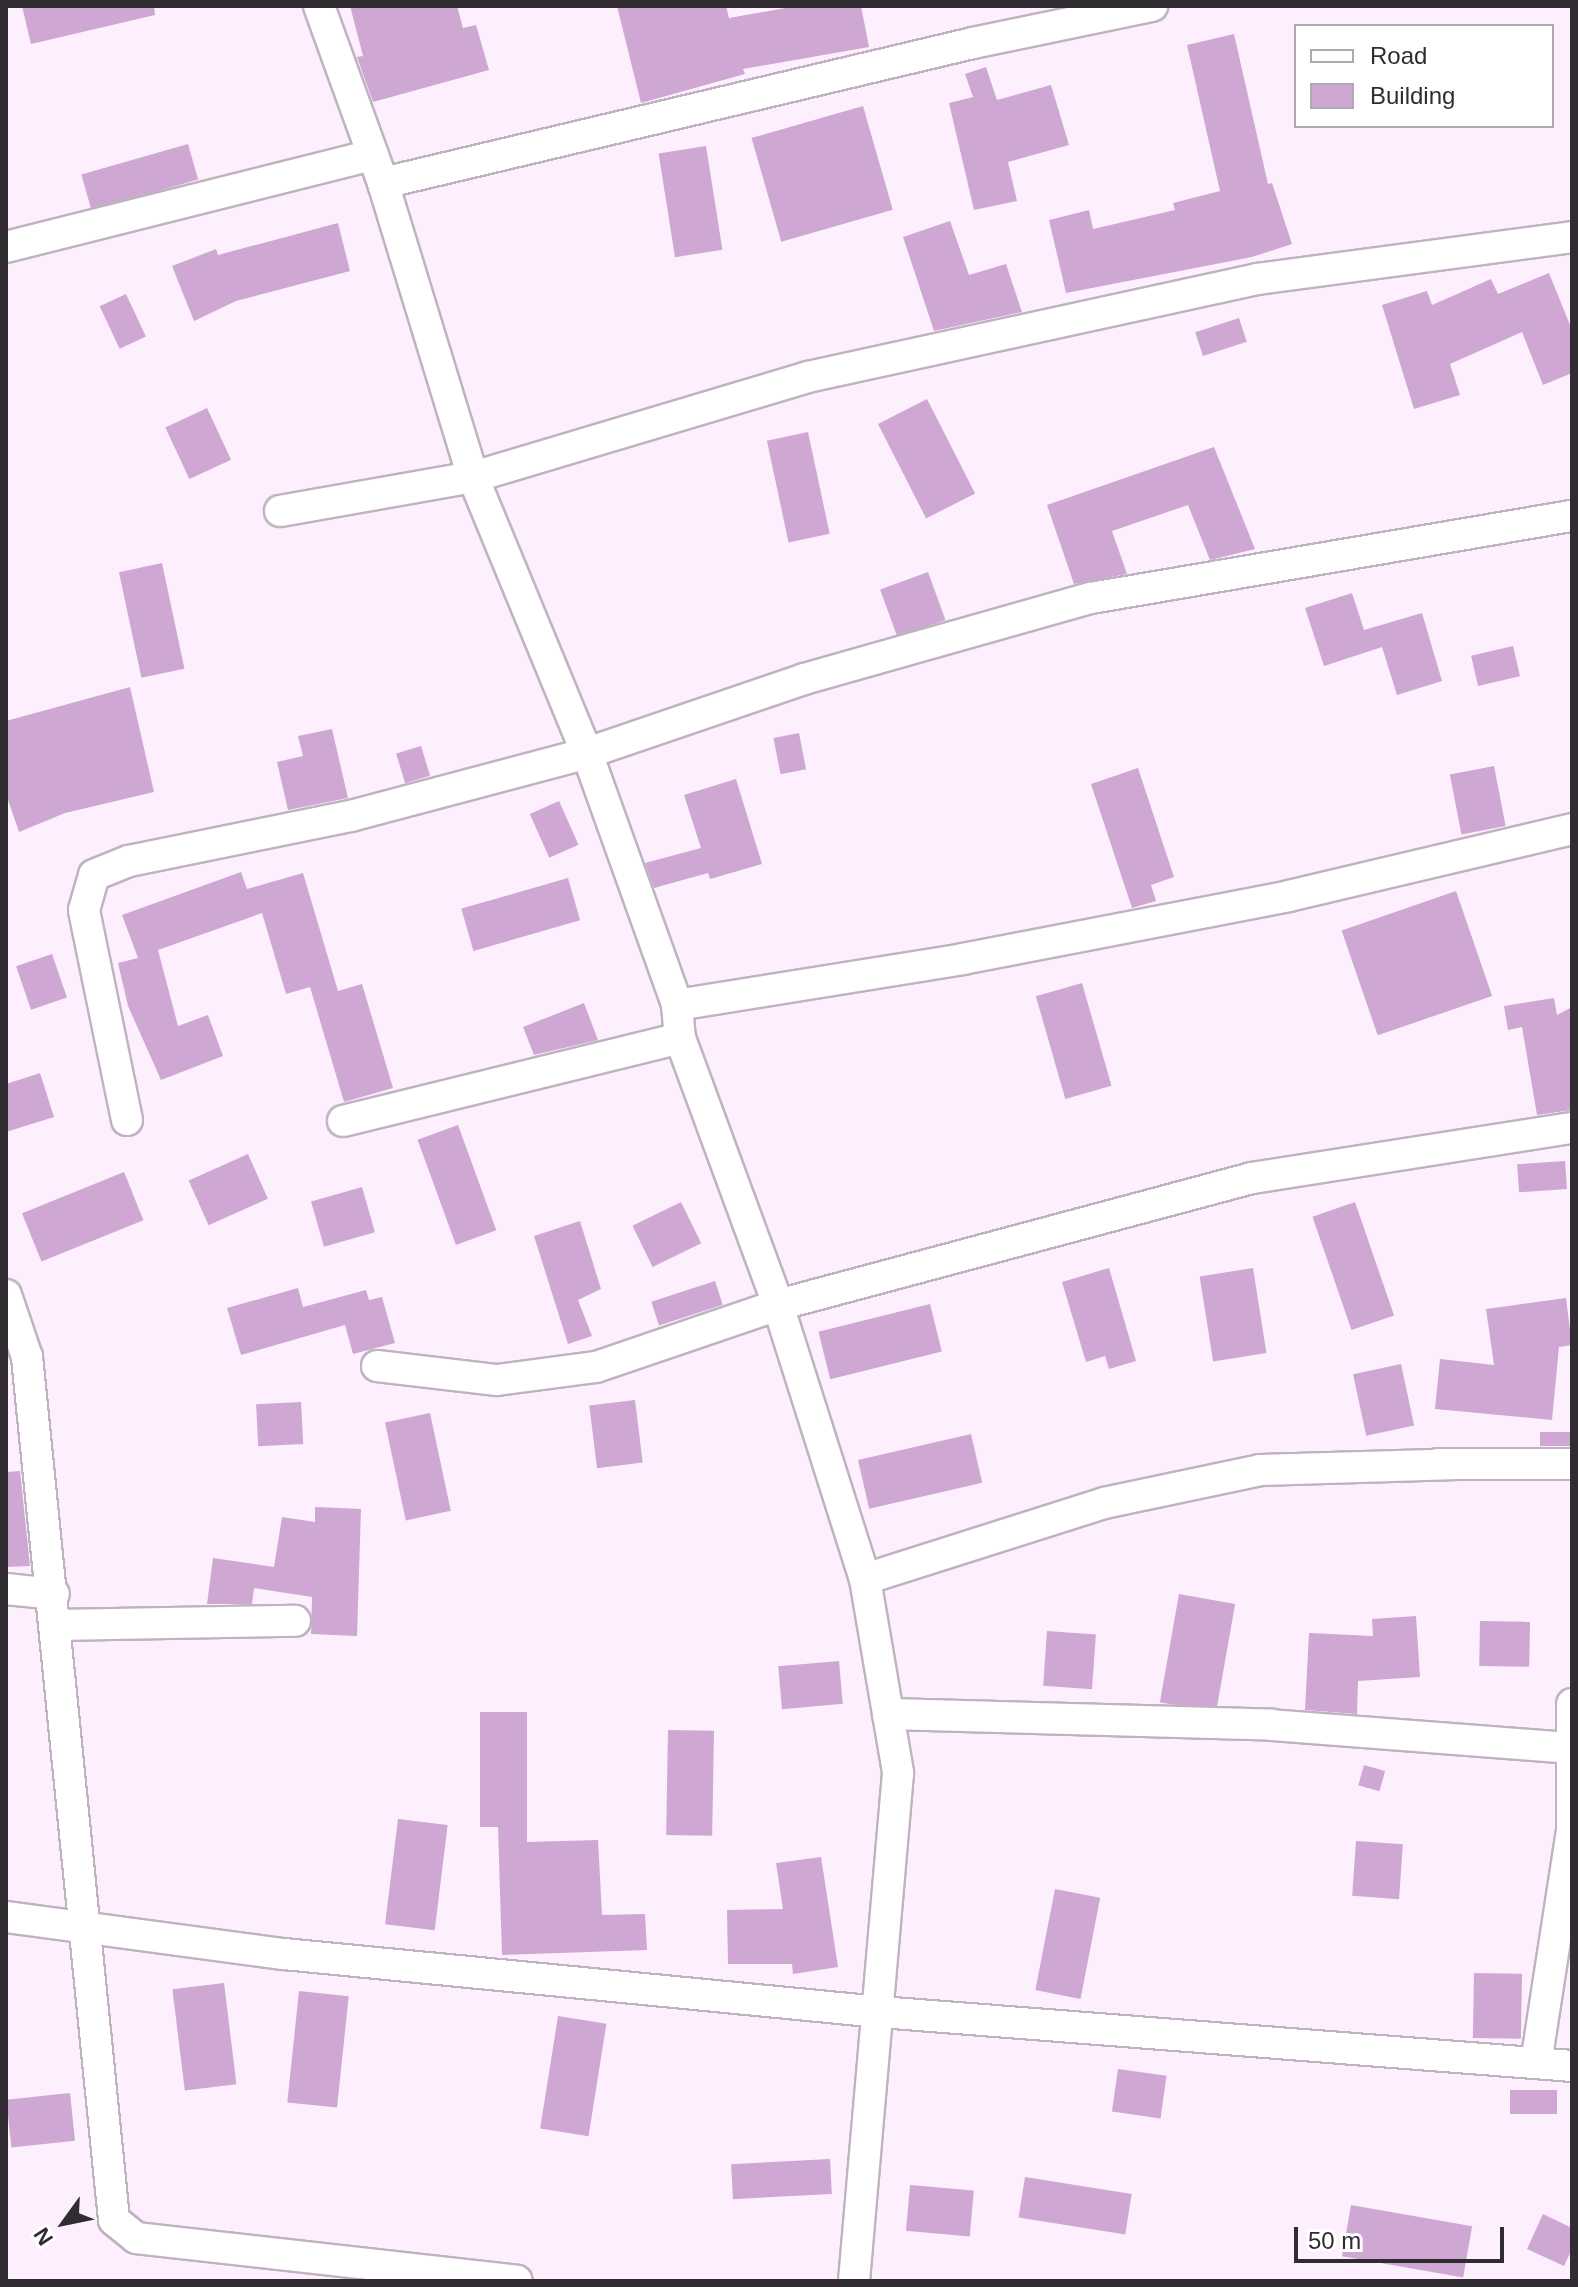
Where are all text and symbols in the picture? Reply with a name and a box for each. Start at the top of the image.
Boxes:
legend [1294,24,1554,128]
text: Road [1370,42,1427,69]
text: Building [1370,82,1455,109]
north arrow [24,2183,104,2263]
scale bar [1298,2211,1508,2261]
text: N [29,2223,58,2250]
text: 50 m [1308,2227,1361,2254]

